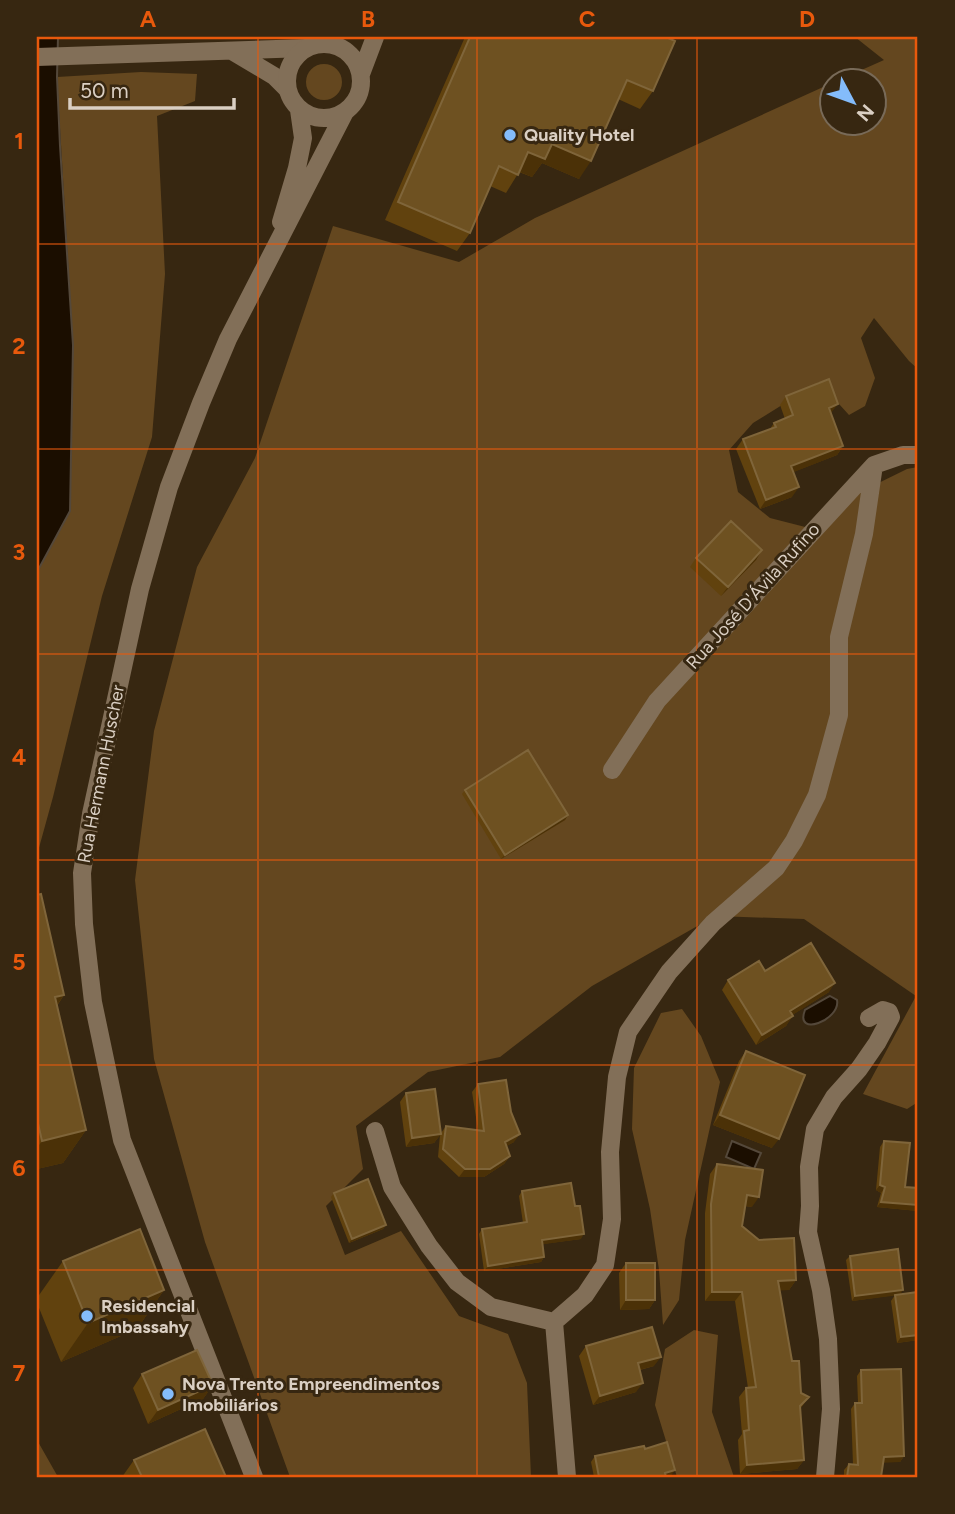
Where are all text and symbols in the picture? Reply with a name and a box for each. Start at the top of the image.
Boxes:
text: A [140,5,157,33]
text: B [361,5,375,33]
text: C [579,5,596,33]
text: D [799,5,815,33]
scale bar [70,66,234,110]
north arrow [818,66,888,136]
text: 50 m [80,78,129,103]
text: N [852,100,879,126]
place label: Quality Hotel [524,124,634,146]
text: 1 [14,127,24,155]
marker: Quality Hotel [502,127,518,143]
text: 2 [12,332,26,360]
street label: Rua José D'Ávila Rufino [682,518,824,674]
text: 3 [13,538,25,566]
street label: Rua Hermann Huscher [73,683,129,865]
text: 4 [12,743,26,771]
text: 5 [12,948,26,976]
text: 6 [12,1154,26,1182]
place label: Residencial Imbassahy [101,1295,195,1338]
marker: Residencial Imbassahy [79,1308,95,1324]
text: 7 [13,1359,26,1387]
place label: Nova Trento Empreendimentos Imobiliários [182,1373,440,1416]
marker: Nova Trento Empreendimentos Imobiliários [160,1386,176,1402]

